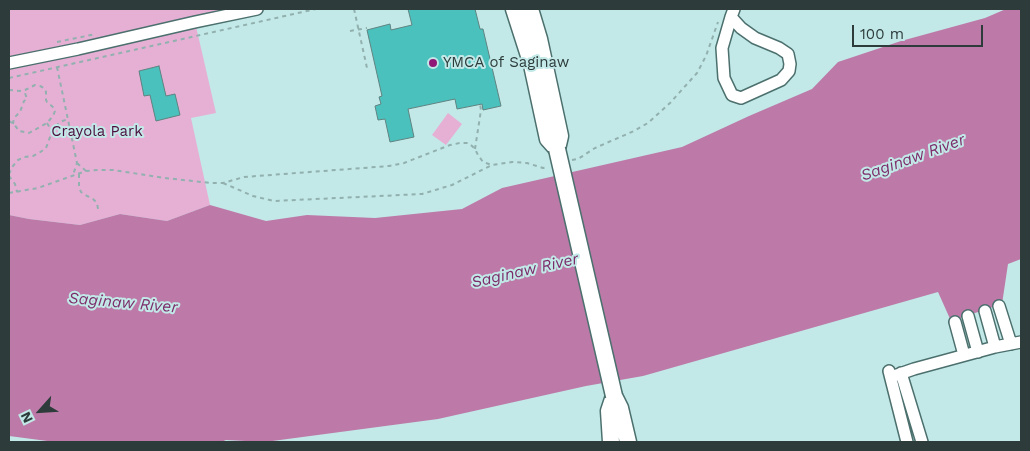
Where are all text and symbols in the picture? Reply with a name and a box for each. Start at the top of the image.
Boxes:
scale bar [855,15,986,47]
text: 100 m [860,25,904,43]
place label: YMCA of Saginaw [443,54,569,72]
marker: YMCA of Saginaw [427,57,439,69]
park label: Crayola Park [51,123,143,141]
water label: Saginaw River [858,130,968,186]
water label: Saginaw River [470,249,580,293]
water label: Saginaw River [68,289,178,317]
north arrow [15,386,65,436]
text: N [17,409,36,426]

